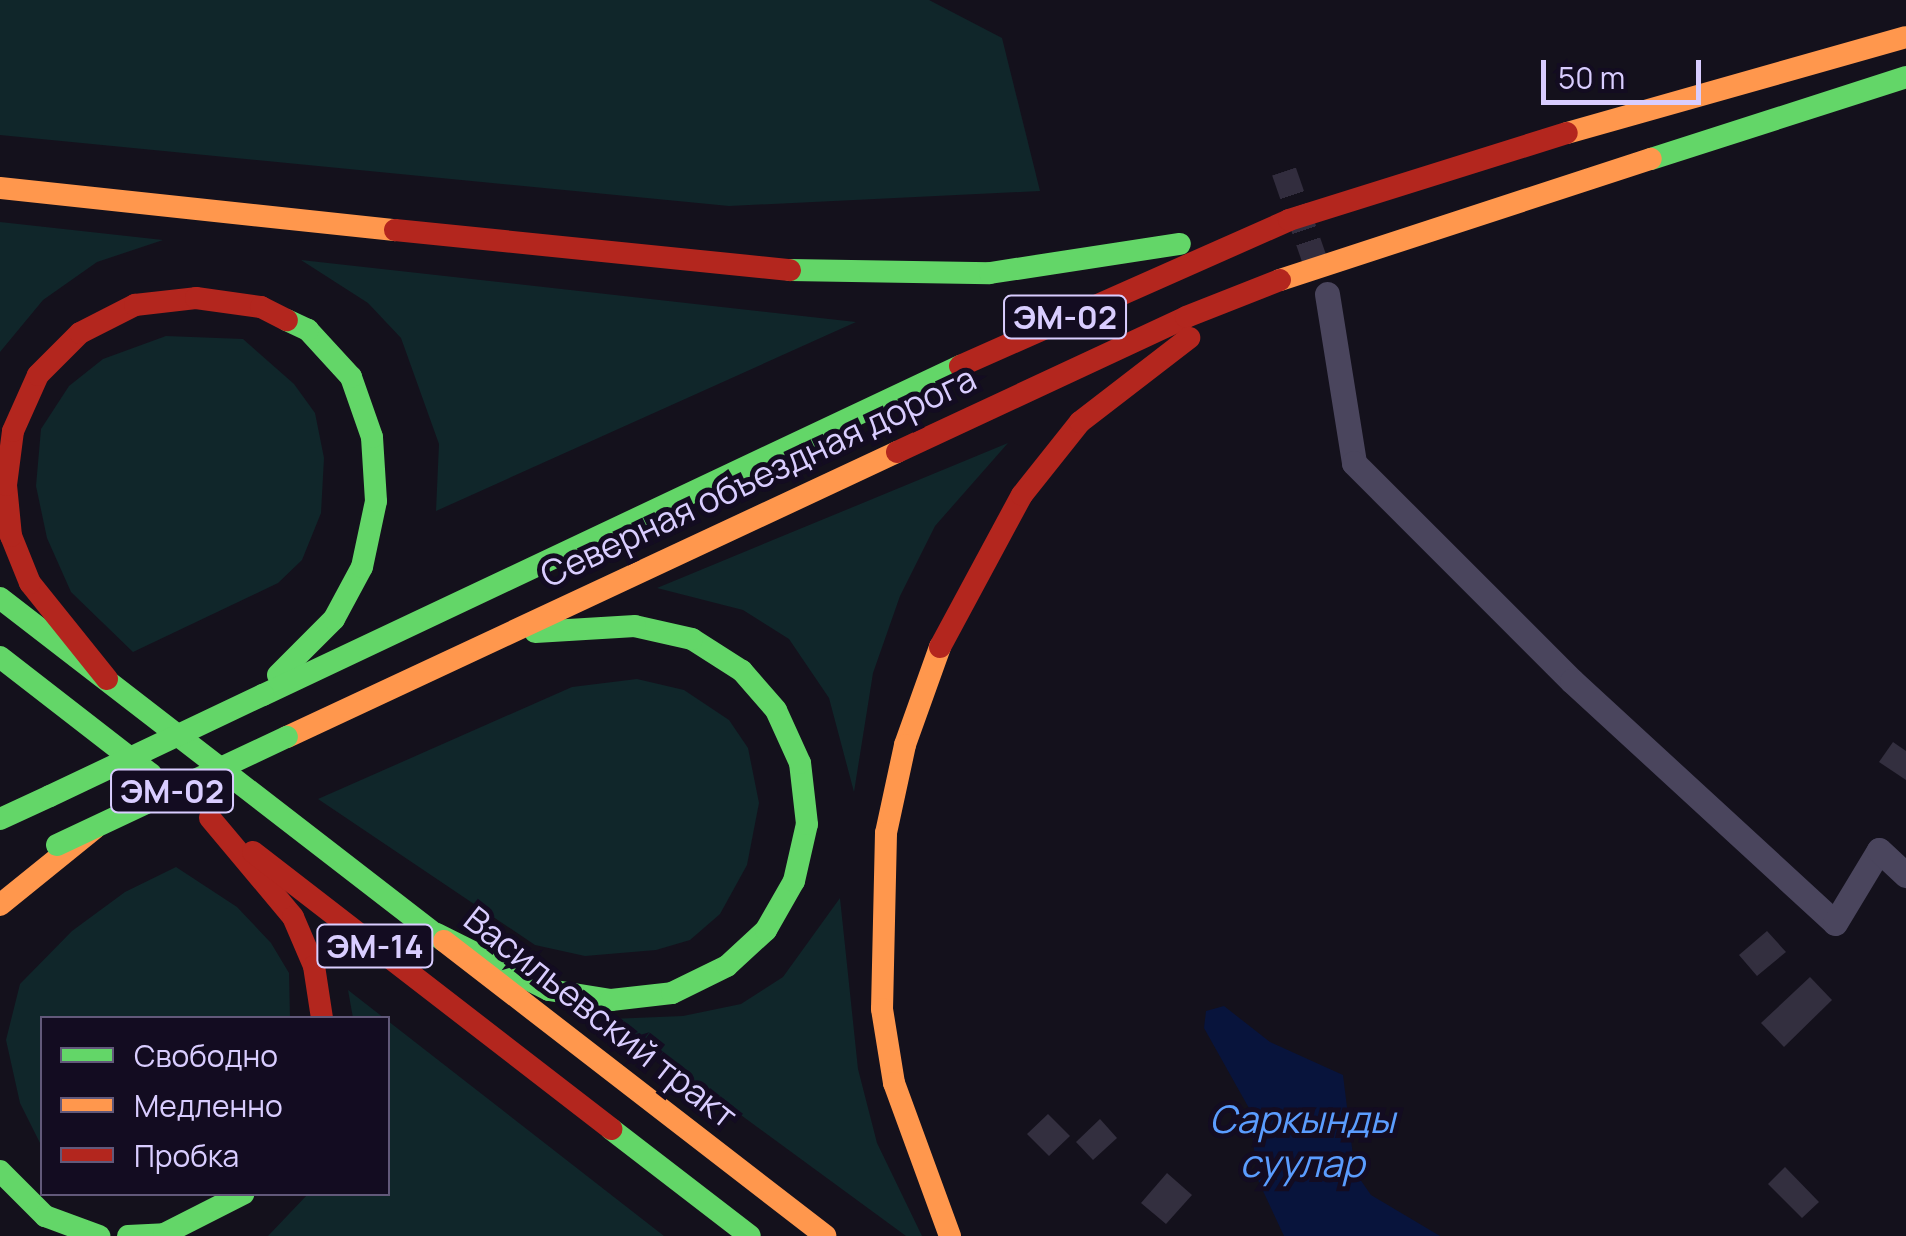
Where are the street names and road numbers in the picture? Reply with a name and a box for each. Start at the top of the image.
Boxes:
road number: ЭМ-02 [1002,290,1128,344]
street label: Северная объездная дорога [534,356,982,596]
road number: ЭМ-02 [110,764,234,818]
street label: Васильевский тракт [456,897,746,1137]
road number: ЭМ-14 [315,919,435,973]

